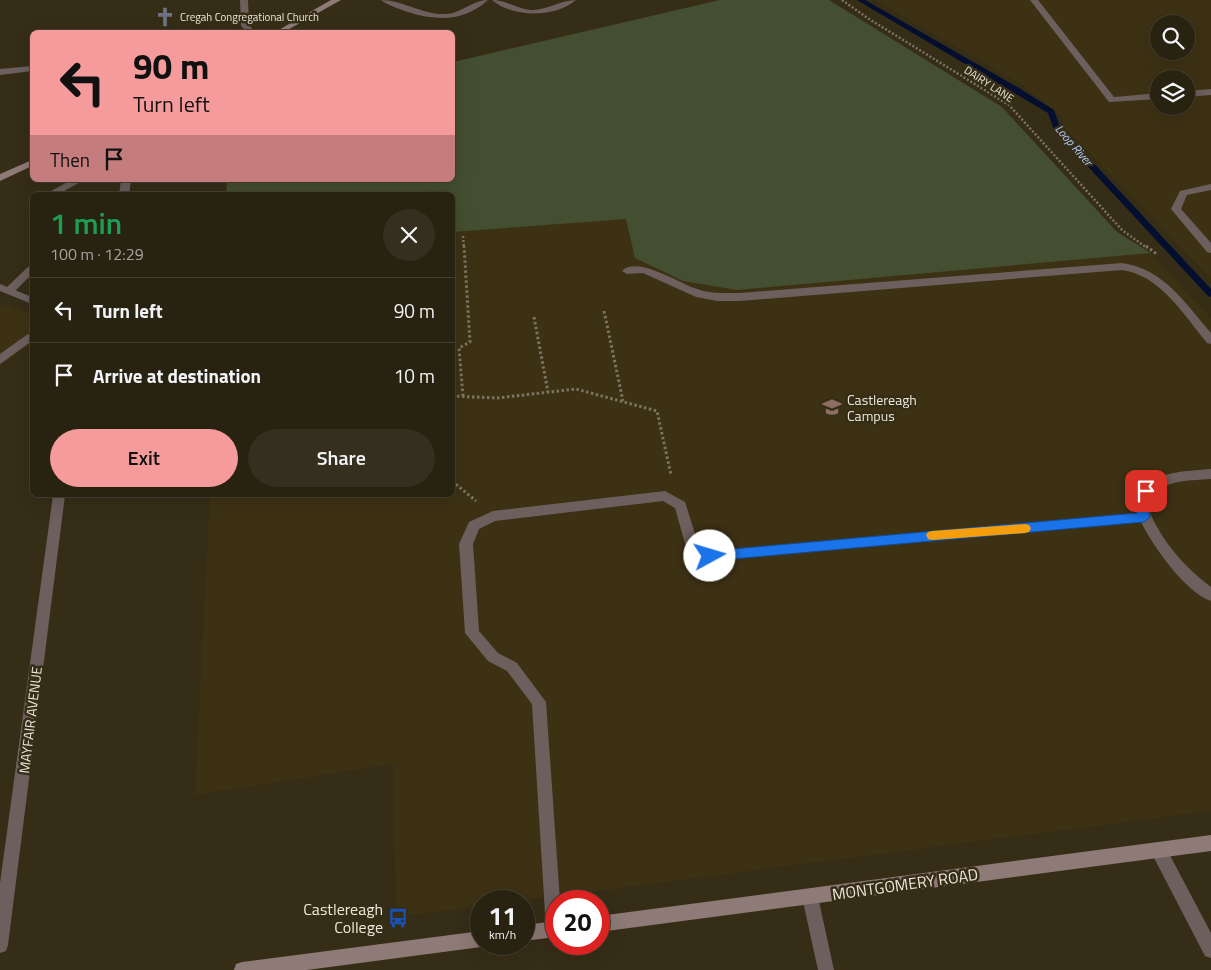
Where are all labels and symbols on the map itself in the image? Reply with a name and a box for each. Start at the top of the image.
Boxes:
church icon: Cregah Congregational Church [154,6,176,28]
place label: Cregah Congregational Church [180,9,319,25]
street label: DAIRY LANE [961,62,1017,106]
water label: Loop River [1051,120,1099,172]
place label: Castlereagh Campus [847,389,917,426]
school or university icon: Castlereagh Campus [821,396,843,418]
pin [1125,470,1167,512]
position arrow [683,529,735,581]
street label: MAYFAIR AVENUE [13,665,47,775]
street label: MONTGOMERY ROAD [830,862,980,906]
speed limit sign: 20 [545,890,610,955]
place label: Castlereagh College [303,897,383,939]
bus stop icon: Castlereagh College [387,907,409,929]

